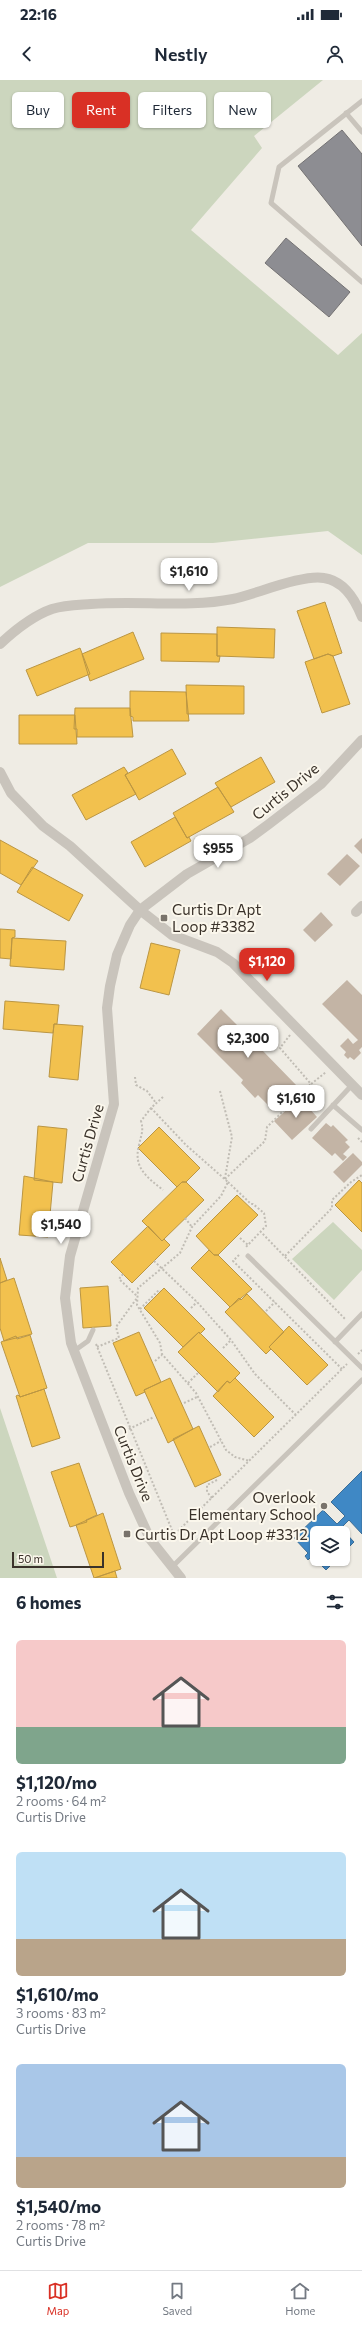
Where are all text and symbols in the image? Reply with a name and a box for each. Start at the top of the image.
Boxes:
text: 22:16 [20,5,57,23]
icon: back [16,43,38,65]
text: Nestly [154,43,208,65]
icon: person [324,43,346,65]
chip: Buy [12,92,64,128]
chip: Rent [72,92,130,128]
chip: Filters [138,92,206,128]
chip: New [214,92,271,128]
pin: $1,610 [156,558,222,592]
text: $1,610 [170,563,208,579]
street label: Curtis Drive [248,759,322,823]
pin: $955 [194,835,242,869]
text: $955 [203,840,233,856]
place label: Curtis Dr Apt Loop #3382 [172,900,262,935]
marker: Curtis Dr Apt Loop #3382 [159,913,169,923]
pin: $1,120 [234,948,300,982]
text: $1,120 [248,953,286,969]
pin: $2,300 [215,1025,281,1059]
text: $2,300 [227,1030,269,1046]
pin: $1,610 [263,1085,329,1119]
text: $1,610 [277,1090,315,1106]
street label: Curtis Drive [67,1102,107,1184]
pin: $1,540 [28,1211,94,1245]
text: $1,540 [41,1216,81,1232]
street label: Curtis Drive [111,1422,157,1504]
place label: Overlook Elementary School [189,1488,316,1523]
marker: Overlook Elementary School [319,1501,329,1511]
place label: Curtis Dr Apt Loop #3312 [135,1525,308,1543]
map controls [310,1526,350,1566]
button: layers [310,1526,350,1566]
marker: Curtis Dr Apt Loop #3312 [122,1529,132,1539]
scale bar [12,1550,104,1569]
text: 50 m [18,1552,43,1565]
icon: filters [324,1591,346,1613]
text: 6 homes [16,1592,81,1613]
icon: home [145,1666,217,1738]
text: $1,120/mo [16,1772,97,1793]
text: 2 rooms · 64 m² [16,1793,106,1809]
text: Curtis Drive [16,1809,86,1825]
icon: home [145,1878,217,1950]
text: $1,610/mo [16,1984,99,2005]
text: 3 rooms · 83 m² [16,2005,106,2021]
text: Curtis Drive [16,2021,86,2037]
icon: home [145,2090,217,2162]
text: $1,540/mo [16,2196,101,2217]
text: 2 rooms · 78 m² [16,2217,105,2233]
text: Curtis Drive [16,2233,86,2249]
tab: Map [47,2280,69,2317]
tab: Saved [162,2280,192,2317]
tab: Home [285,2280,315,2317]

